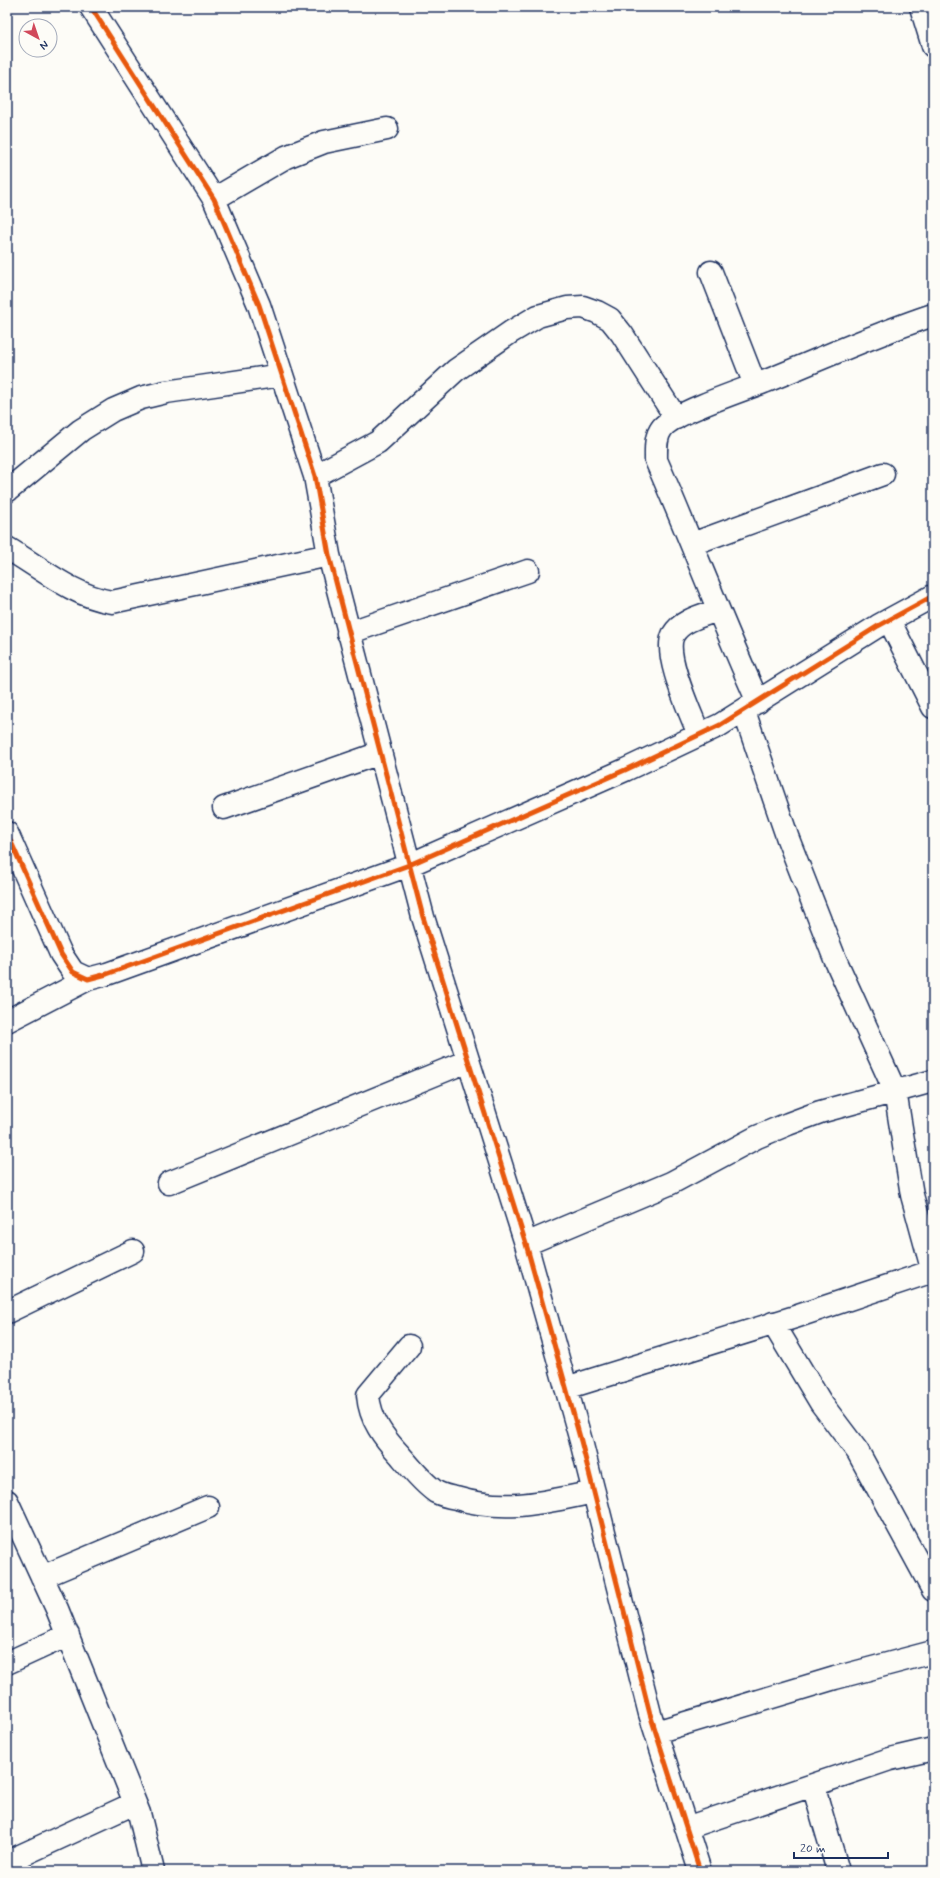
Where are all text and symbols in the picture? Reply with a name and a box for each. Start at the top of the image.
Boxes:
north arrow [18,18,58,58]
text: N [36,37,51,53]
scale bar [794,1834,888,1860]
text: 20 m [800,1841,826,1857]

